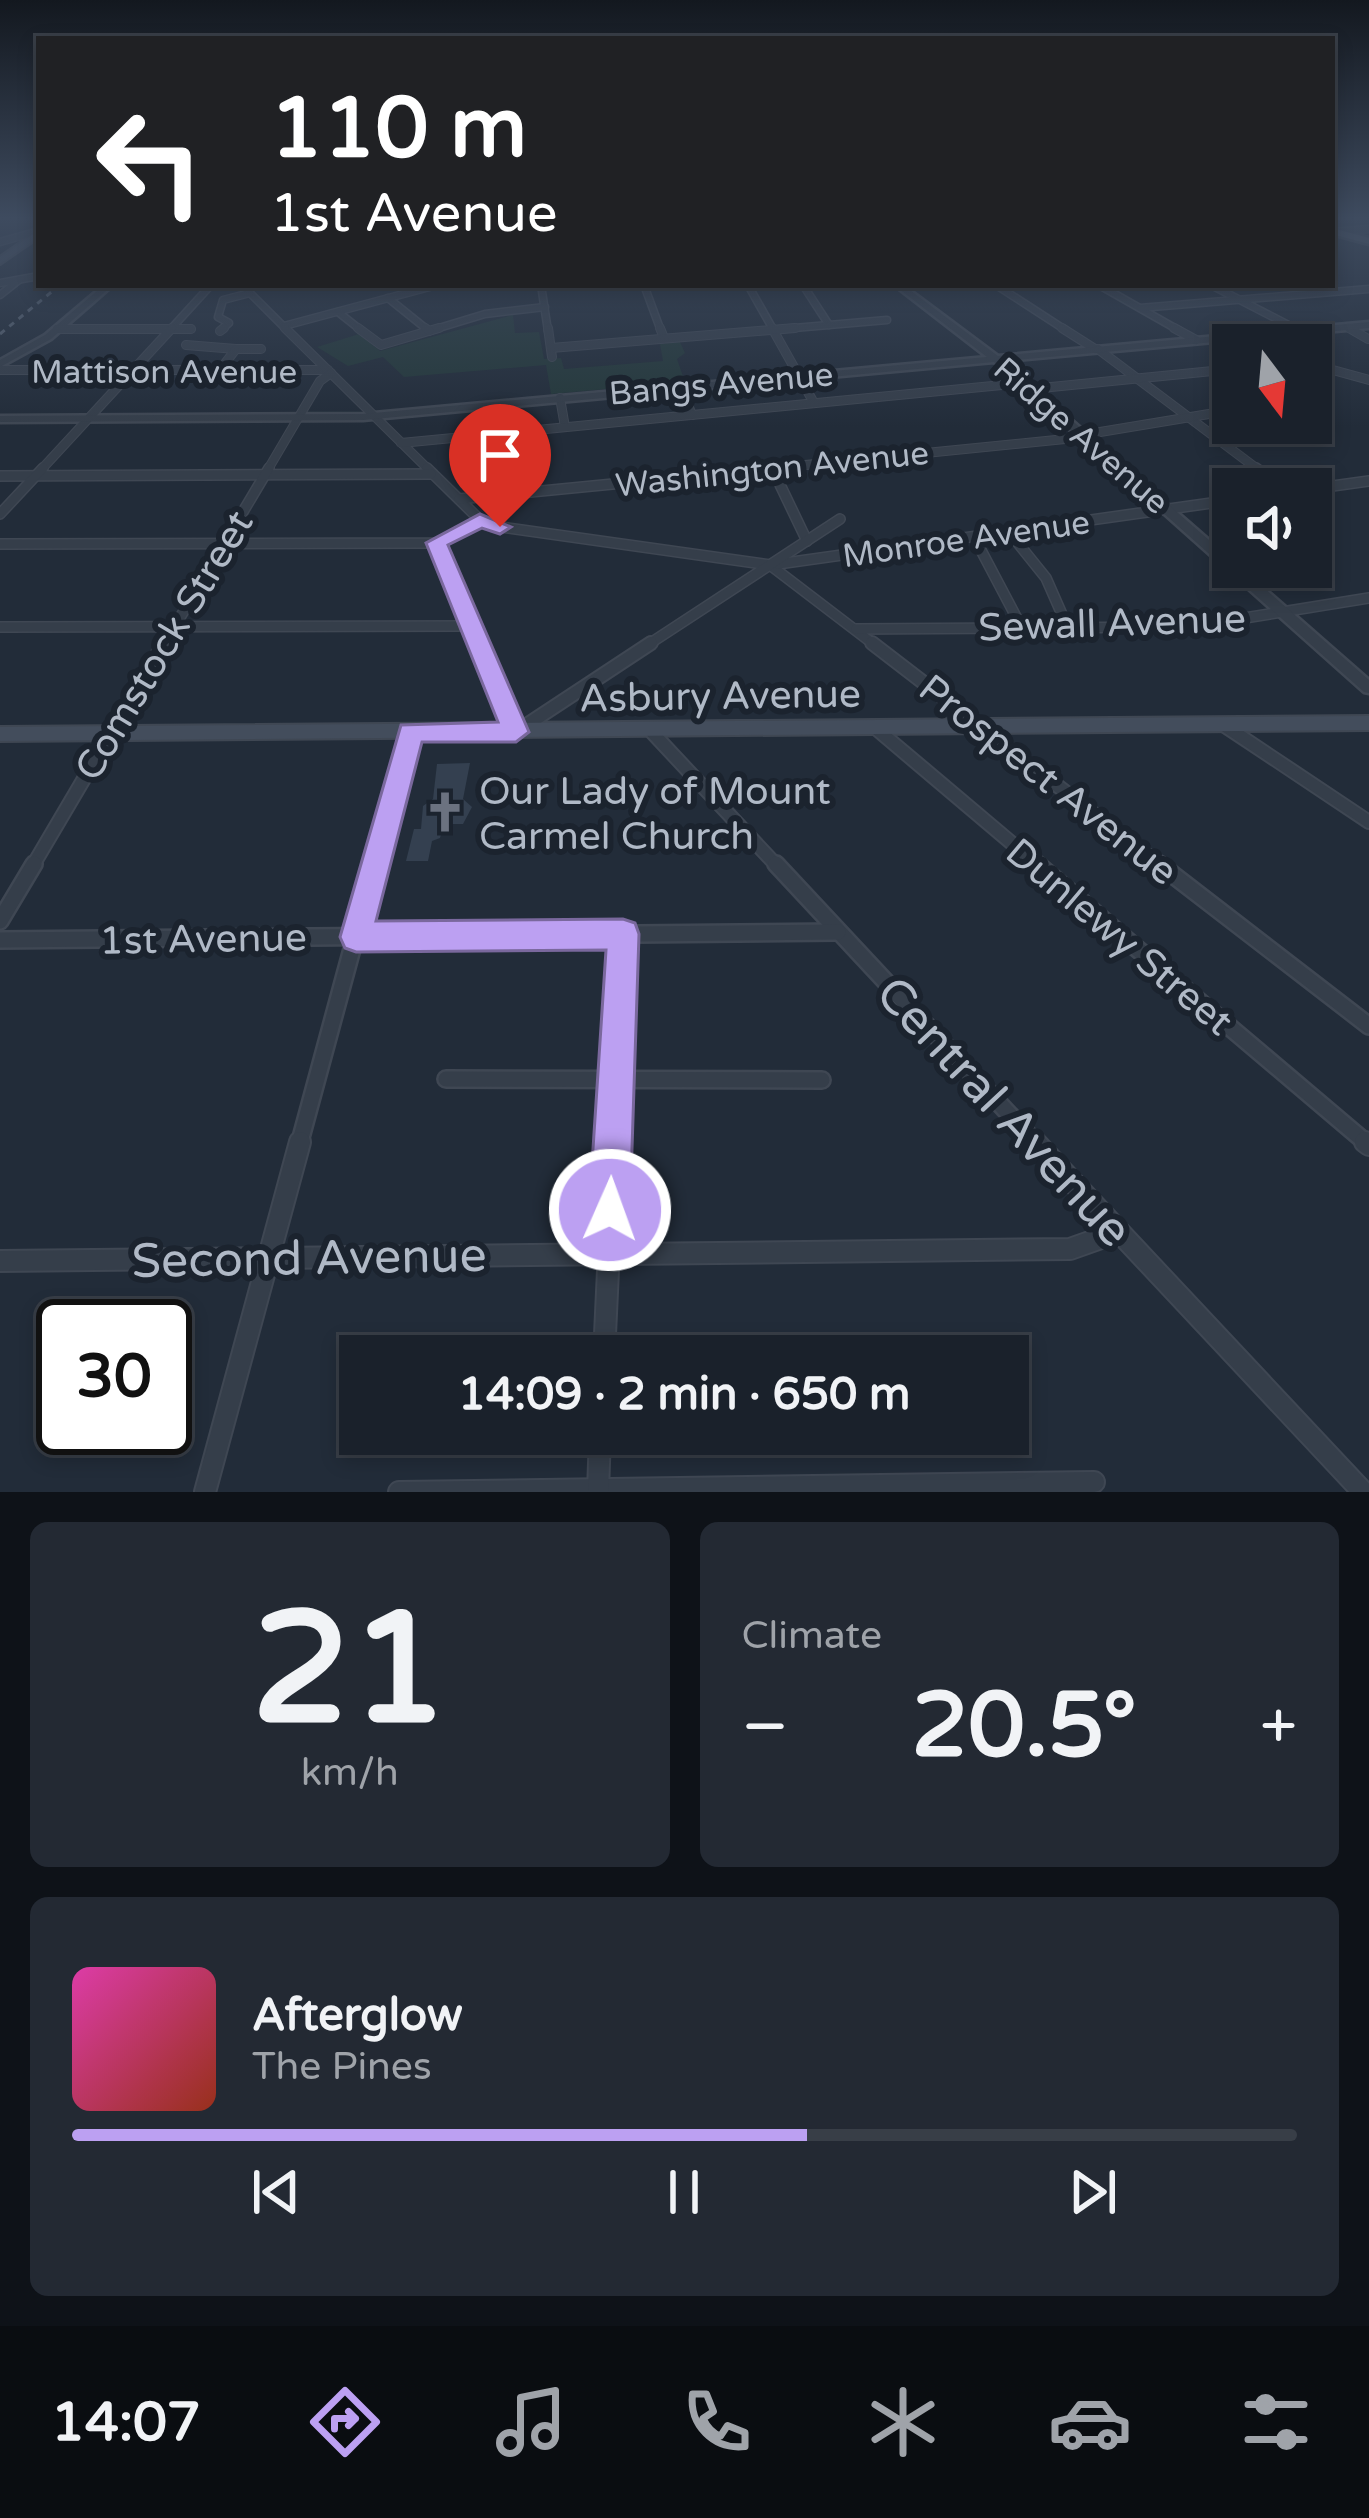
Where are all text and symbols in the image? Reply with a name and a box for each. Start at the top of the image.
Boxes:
text: 110 m [270,79,527,180]
icon: left [72,84,228,240]
text: 1st Avenue [270,181,558,246]
north arrow [1212,324,1332,444]
map controls [1212,324,1332,588]
street label: Ridge Avenue [986,350,1176,523]
street label: Mattison Avenue [31,353,297,392]
street label: Bangs Avenue [607,355,835,414]
pin [449,404,551,527]
icon: arrive [467,422,533,488]
street label: Washington Avenue [614,434,931,505]
button: sound [1212,468,1332,588]
street label: Comstock Street [65,502,263,789]
street label: Monroe Avenue [840,503,1092,576]
street label: Sewall Avenue [978,595,1247,652]
street label: Prospect Avenue [910,665,1187,896]
street label: Asbury Avenue [579,671,861,722]
place label: Our Lady of Mount Carmel Church [479,768,831,860]
church icon: Our Lady of Mount Carmel Church [422,789,468,835]
street label: Dunlewy Street [996,829,1242,1046]
street label: 1st Avenue [99,914,307,965]
street label: Central Avenue [864,965,1144,1260]
position arrow [547,1147,673,1273]
street label: Second Avenue [131,1227,487,1291]
speed limit sign: 30 [36,1299,192,1455]
text: 14:09 · 2 min · 650 m [458,1368,910,1422]
text: 21 [252,1577,448,1765]
text: Climate [742,1612,882,1659]
text: 20.5° [912,1672,1137,1781]
text: − [742,1687,789,1767]
text: + [1260,1687,1297,1767]
text: km/h [301,1749,399,1796]
text: Afterglow [252,1989,463,2043]
text: The Pines [252,2043,432,2090]
icon: previous [243,2159,309,2225]
icon: pause [651,2159,717,2225]
icon: next [1060,2159,1126,2225]
icon: directions [303,2380,387,2464]
icon: music [489,2380,573,2464]
icon: phone [675,2380,759,2464]
icon: climate [861,2380,945,2464]
icon: car [1048,2380,1132,2464]
icon: filters [1234,2380,1318,2464]
text: 14:07 [51,2390,201,2455]

